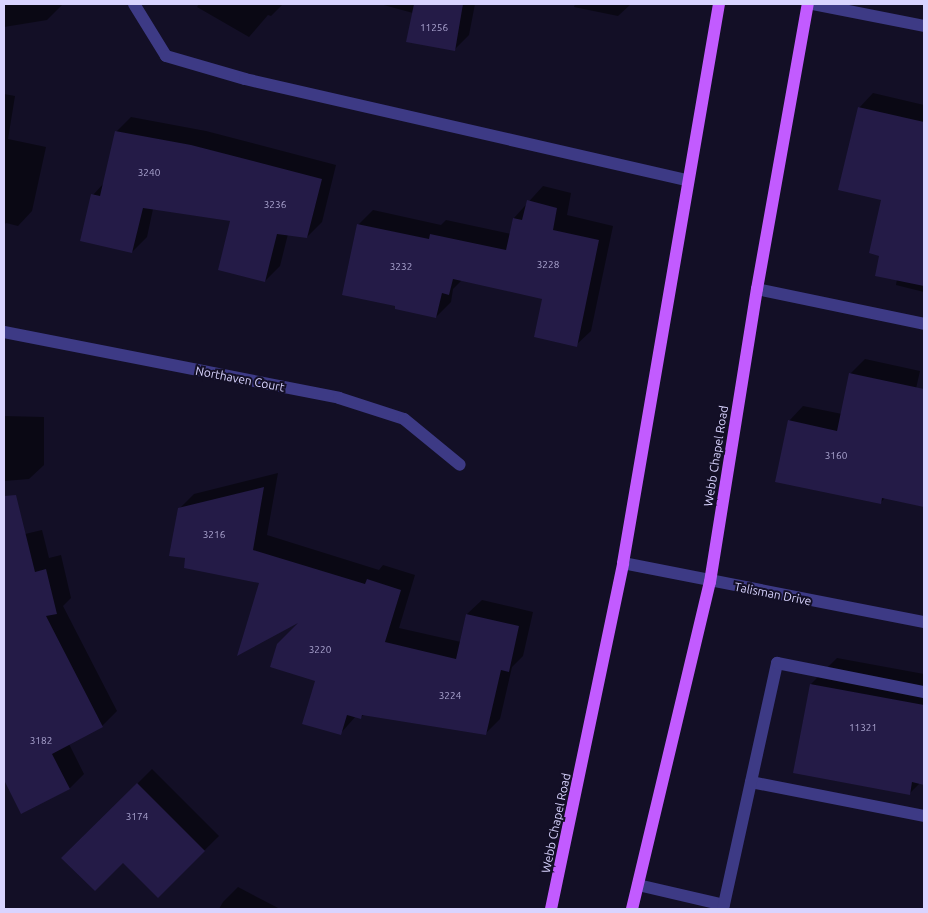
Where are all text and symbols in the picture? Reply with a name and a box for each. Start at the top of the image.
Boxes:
house number: 11256 [420,22,448,34]
house number: 3240 [138,167,160,179]
house number: 3236 [264,199,286,211]
house number: 3228 [537,259,559,271]
house number: 3232 [390,261,412,273]
street label: Northaven Court [194,363,286,395]
street label: Webb Chapel Road [701,405,731,507]
house number: 3160 [825,450,847,462]
house number: 3216 [203,529,225,541]
street label: Talisman Drive [733,579,813,609]
house number: 3220 [309,644,331,656]
house number: 3224 [439,690,461,702]
house number: 11321 [849,722,877,734]
house number: 3182 [30,735,52,747]
street label: Webb Chapel Road [538,772,574,874]
house number: 3174 [126,811,148,823]

